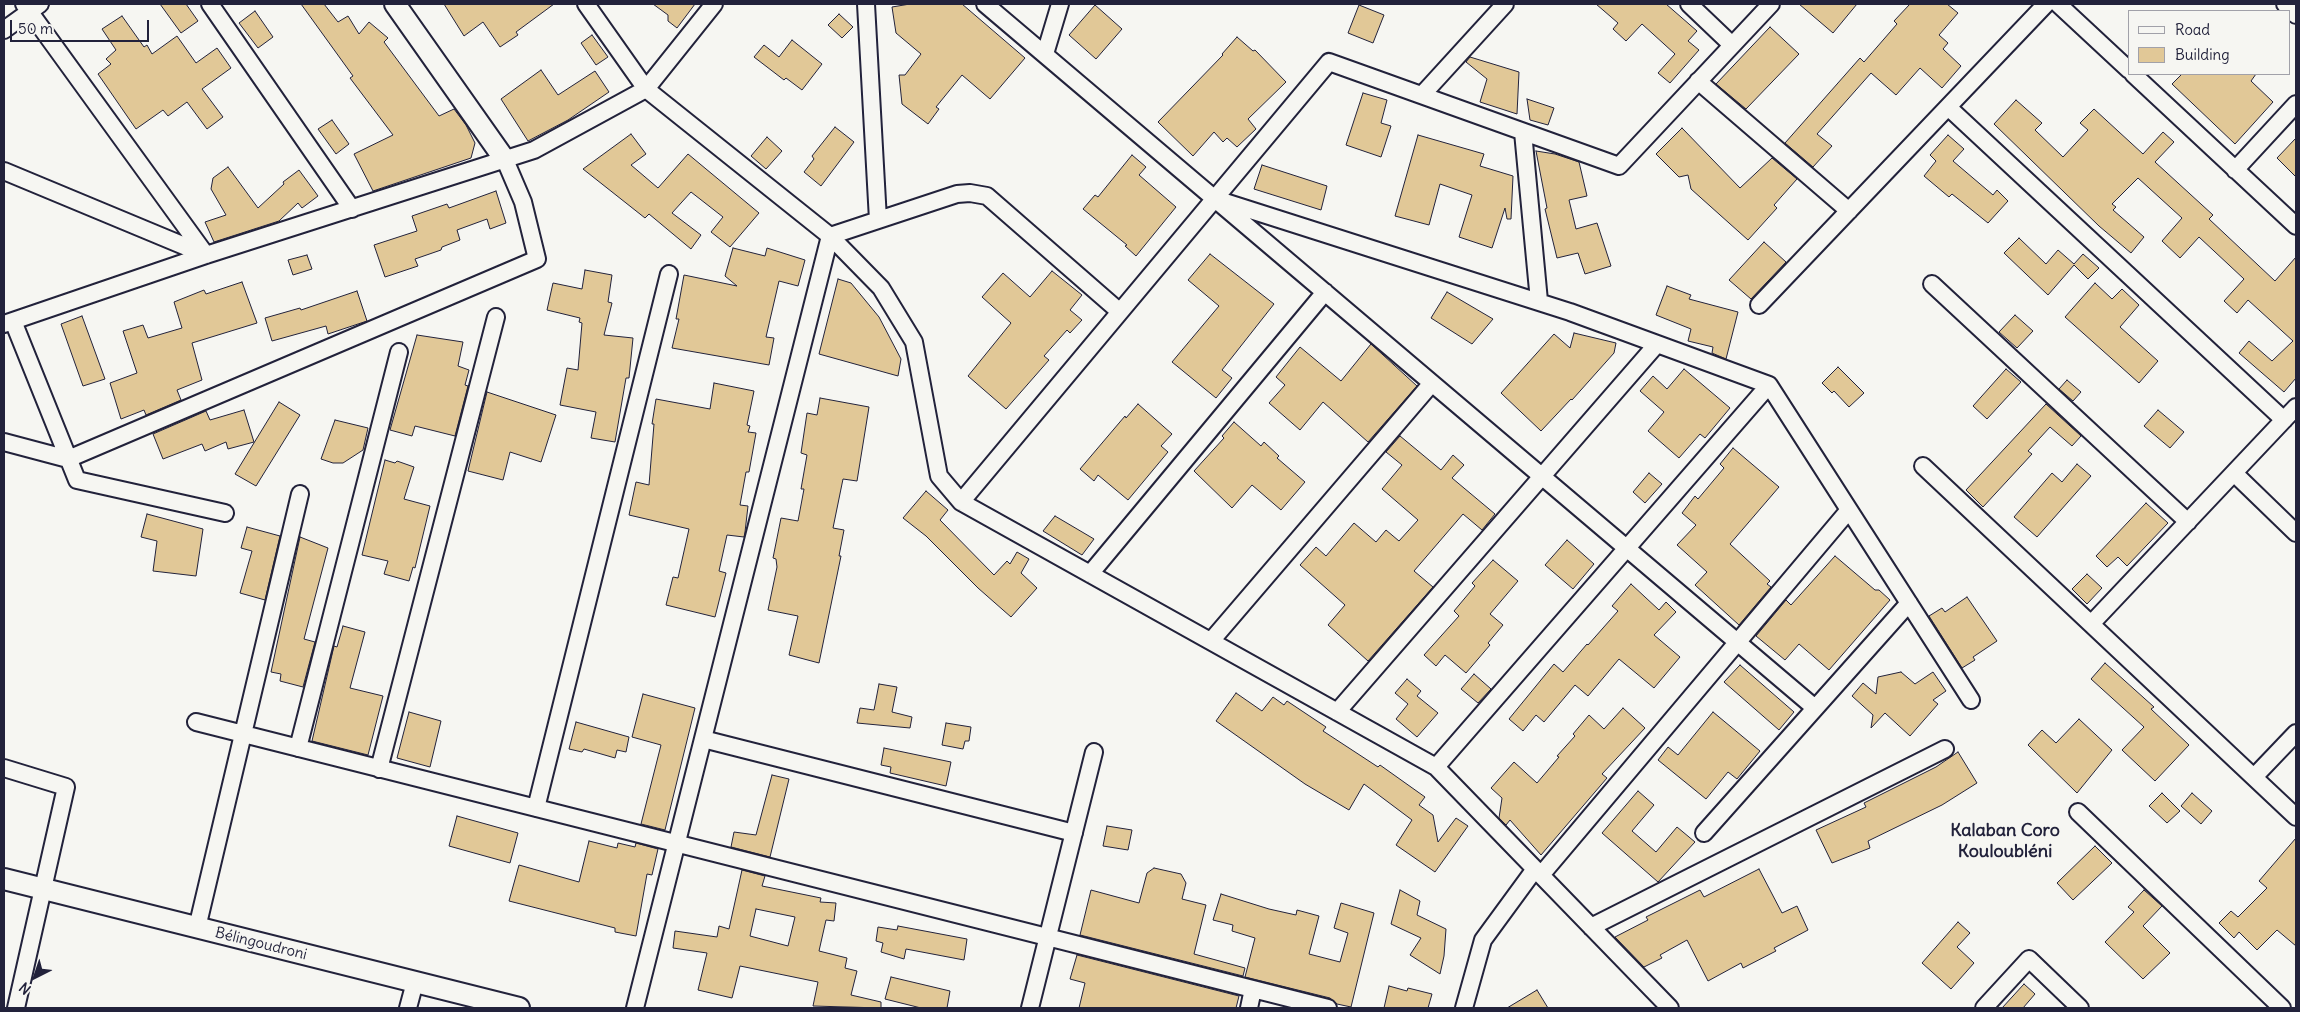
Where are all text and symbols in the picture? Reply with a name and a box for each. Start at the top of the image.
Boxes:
scale bar [12,10,151,42]
legend [2128,10,2290,75]
text: 50 m [18,19,53,38]
text: Road [2175,20,2210,39]
text: Building [2175,45,2230,64]
district label: Kalaban Coro Kouloubléni [1950,820,2060,862]
street label: Bélingoudroni [213,924,309,964]
north arrow [10,952,60,1002]
text: N [16,978,35,998]

